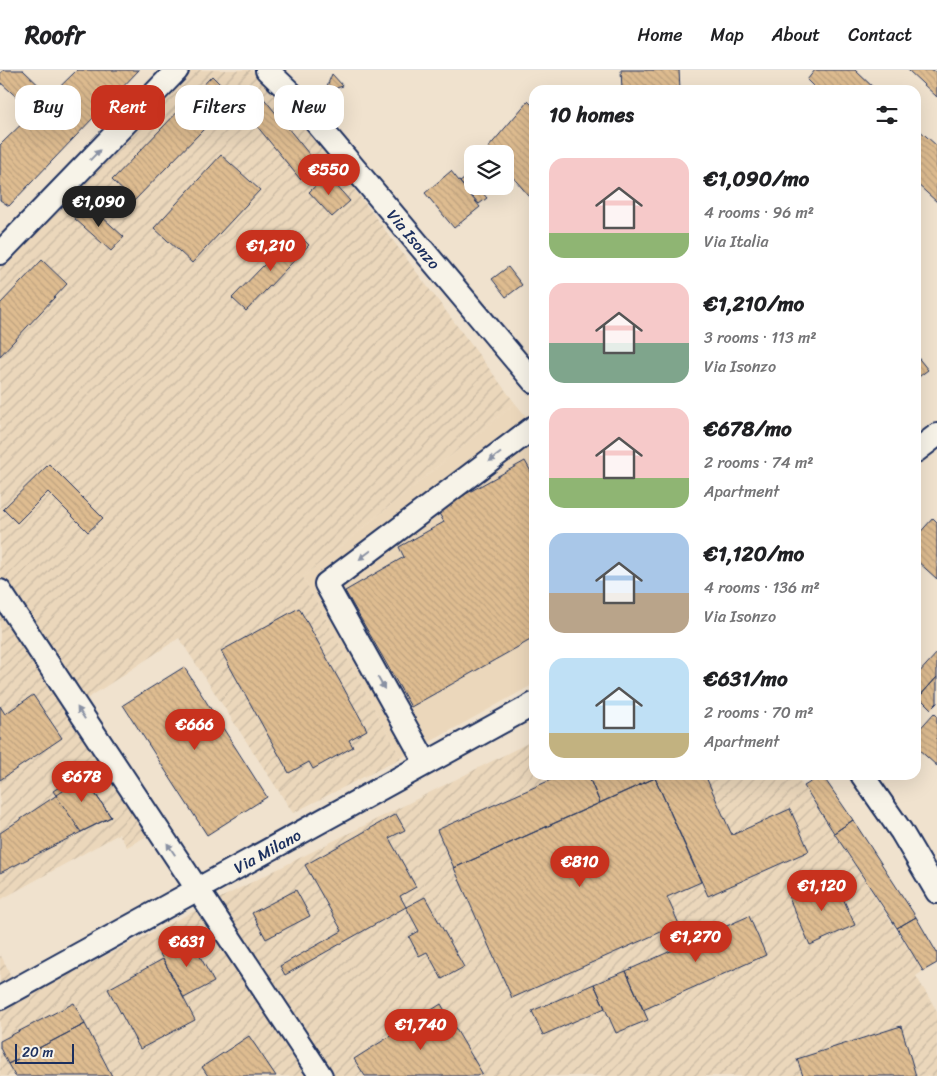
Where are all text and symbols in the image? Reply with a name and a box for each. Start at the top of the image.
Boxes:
text: Roofr [25,14,84,56]
text: Home [638,19,683,51]
text: Map [711,19,744,51]
text: About [772,19,820,51]
text: Contact [848,19,912,51]
chip: Buy [15,85,81,130]
chip: Rent [91,85,165,130]
chip: Filters [175,85,264,130]
chip: New [274,85,344,130]
text: 10 homes [549,96,634,134]
icon: filters [873,101,901,129]
map controls [464,145,514,195]
button: layers [464,145,514,195]
one-way arrow [89,149,101,161]
pin: €550 [299,154,359,196]
text: €550 [309,155,349,184]
text: €1,090/mo [704,160,809,198]
icon: home [589,178,649,238]
pin: €1,090 [58,186,140,228]
text: €1,090 [73,187,125,216]
text: 4 rooms · 96 m² [704,198,814,227]
street label: Via Isonzo [379,202,448,276]
text: Via Italia [704,227,768,256]
pin: €1,210 [230,230,312,272]
text: €1,210 [247,231,295,260]
text: €1,210/mo [704,285,804,323]
icon: home [589,303,649,363]
text: 3 rooms · 113 m² [704,323,816,352]
text: Via Isonzo [704,352,776,381]
text: €678/mo [704,410,792,448]
icon: home [589,428,649,488]
text: 2 rooms · 74 m² [704,448,814,477]
one-way arrow [489,451,502,462]
text: Apartment [704,477,780,506]
text: €1,120/mo [704,535,804,573]
one-way arrow [359,549,372,560]
icon: home [589,553,649,613]
text: 4 rooms · 136 m² [704,573,820,602]
text: Via Isonzo [704,602,776,631]
text: €631/mo [704,660,788,698]
one-way arrow [377,676,385,691]
icon: home [589,678,649,738]
text: 2 rooms · 70 m² [704,698,814,727]
one-way arrow [76,707,86,720]
pin: €666 [165,708,225,751]
text: €666 [176,710,214,739]
text: Apartment [704,727,780,756]
pin: €678 [52,760,112,803]
text: €678 [63,762,101,791]
street label: Via Milano [228,821,307,882]
one-way arrow [166,842,176,856]
pin: €810 [550,846,610,888]
text: €810 [561,847,599,876]
pin: €1,120 [781,870,863,912]
text: €1,120 [798,871,846,900]
pin: €1,270 [655,920,737,963]
text: €1,270 [671,922,721,951]
pin: €631 [157,926,217,968]
text: €631 [169,927,205,956]
pin: €1,740 [380,1008,462,1051]
text: €1,740 [395,1010,447,1039]
text: 20 m [22,1040,53,1065]
scale bar [15,1041,74,1064]

